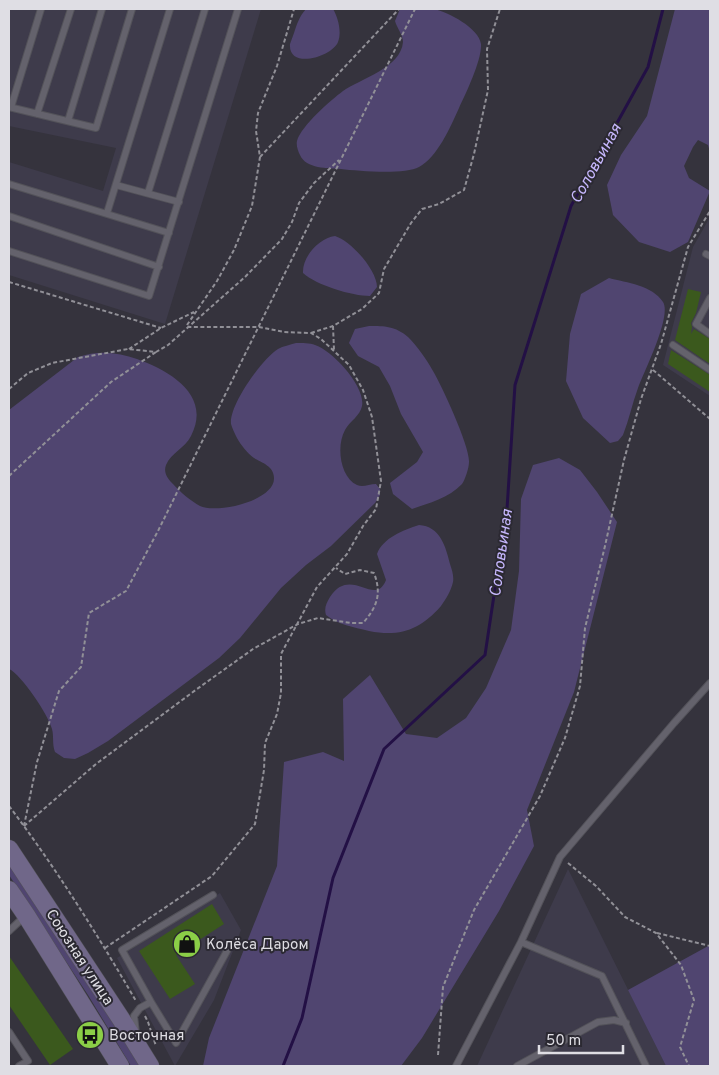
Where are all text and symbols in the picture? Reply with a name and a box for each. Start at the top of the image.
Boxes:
water label: Соловьиная [567,120,627,207]
water label: Соловьиная [486,507,518,598]
street label: Союзная улица [41,906,117,1009]
shop icon: Колёса Даром [172,929,202,959]
place label: Колёса Даром [206,936,309,955]
bus stop icon: Восточная [75,1020,105,1050]
scale bar [539,1022,623,1054]
place label: Восточная [109,1027,184,1046]
text: 50 m [546,1032,581,1051]

